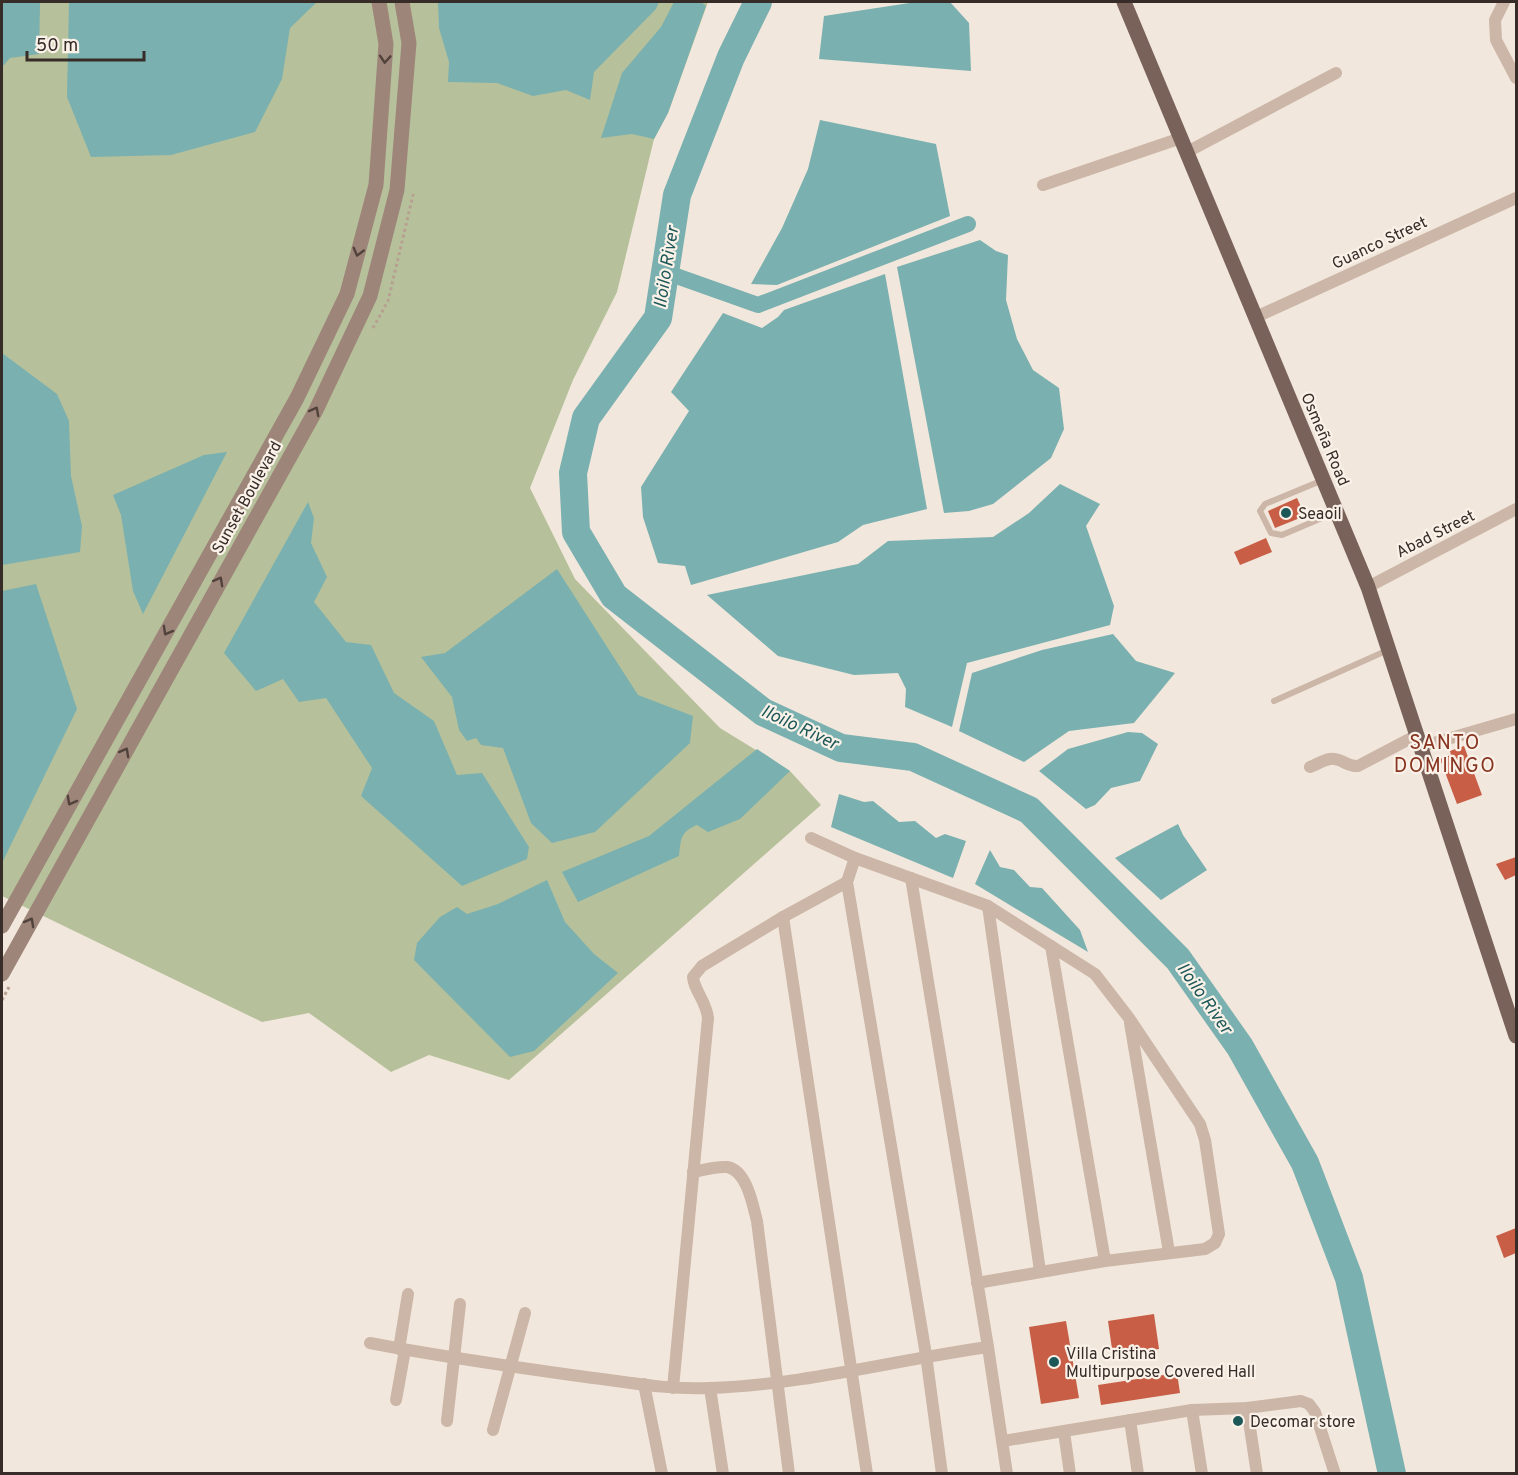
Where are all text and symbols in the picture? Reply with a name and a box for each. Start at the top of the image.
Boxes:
scale bar [27,24,144,62]
text: 50 m [36,35,78,58]
one-way arrow [379,55,392,64]
street label: Guanco Street [1329,213,1431,275]
water label: Iloilo River [650,223,686,310]
one-way arrow [353,246,365,257]
street label: Osmeña Road [1296,390,1353,489]
one-way arrow [308,407,319,418]
street label: Sunset Boulevard [209,438,287,558]
place label: Seaoil [1298,505,1342,525]
marker: Seaoil [1279,506,1293,520]
street label: Abad Street [1393,506,1479,563]
one-way arrow [212,577,223,588]
one-way arrow [162,625,174,635]
water label: Iloilo River [757,701,844,757]
district label: SANTO DOMINGO [1394,731,1496,780]
one-way arrow [117,748,129,758]
one-way arrow [67,795,79,805]
one-way arrow [23,918,34,929]
water label: Iloilo River [1171,958,1238,1041]
place label: Villa Cristina Multipurpose Covered Hall [1066,1345,1255,1383]
marker: Villa Cristina Multipurpose Covered Hall [1047,1355,1061,1369]
place label: Decomar store [1250,1413,1355,1433]
marker: Decomar store [1231,1414,1245,1428]

